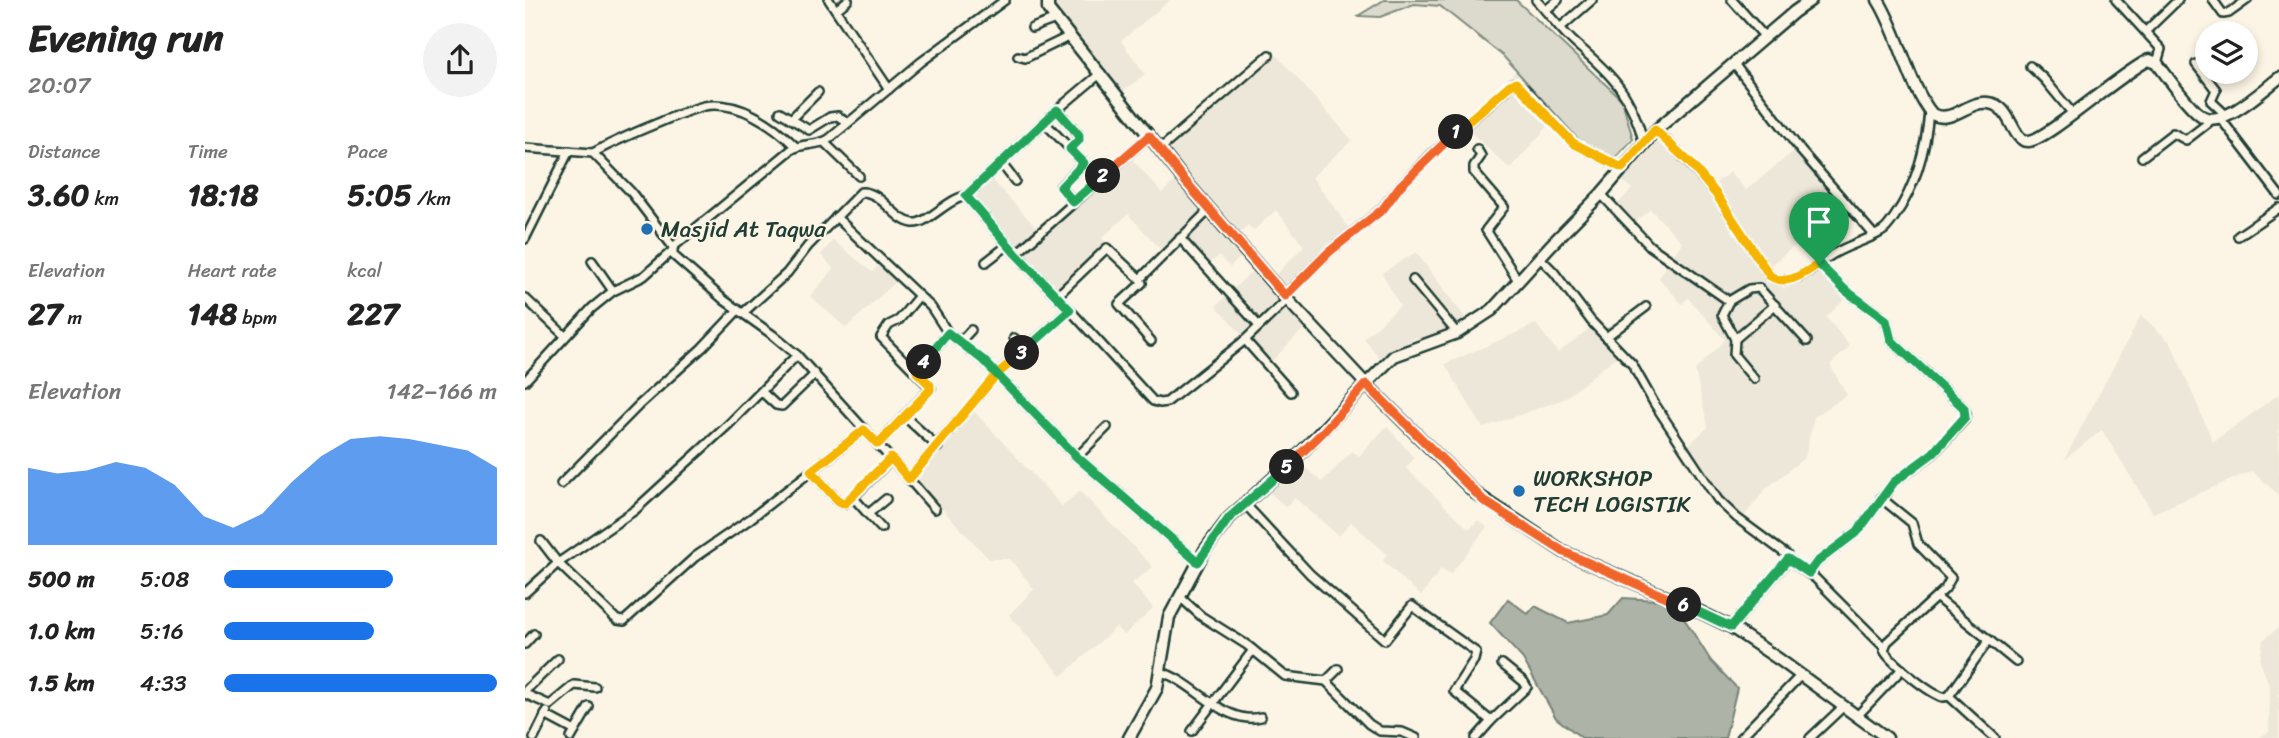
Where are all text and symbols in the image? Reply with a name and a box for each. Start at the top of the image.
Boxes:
text: Evening run [28,5,224,72]
map controls [2195,21,2258,84]
button: layers [2195,21,2258,84]
button: share [423,23,497,97]
text: 20:07 [28,65,90,106]
pin: 1 [1439,114,1473,150]
text: 1 [1451,115,1460,148]
text: Distance [28,135,100,168]
text: Time [188,135,228,168]
text: Pace [347,135,388,168]
pin: 2 [1085,158,1121,194]
text: 2 [1097,159,1108,192]
text: 3.60 [28,168,90,222]
text: 18:18 [188,168,259,222]
text: 5:05 [347,168,412,222]
text: km [90,182,119,215]
text: /km [412,182,451,215]
pin [1789,192,1849,264]
icon: arrive [1800,203,1838,241]
place label: Masjid At Taqwa [661,209,826,250]
marker: Masjid At Taqwa [639,221,655,237]
text: Elevation [28,254,105,287]
text: Heart rate [188,254,277,287]
text: kcal [347,254,382,287]
text: 27 [28,287,62,341]
text: 148 [188,287,237,341]
text: 227 [347,287,399,341]
text: m [62,301,82,334]
text: bpm [237,301,277,334]
pin: 3 [1005,336,1039,370]
text: 3 [1016,336,1027,369]
pin: 4 [907,344,941,380]
text: 4 [918,345,929,378]
text: Elevation [28,371,121,412]
text: 142–166 m [387,371,497,412]
pin: 5 [1269,449,1305,484]
text: 5 [1281,450,1292,483]
place label: WORKSHOP TECH LOGISTIK [1533,458,1691,525]
marker: WORKSHOP TECH LOGISTIK [1511,483,1527,499]
text: 500 m [28,559,95,600]
text: 5:08 [140,559,189,600]
pin: 6 [1667,588,1701,622]
text: 6 [1678,588,1689,621]
text: 1.0 km [28,611,95,652]
text: 5:16 [140,611,184,652]
text: 1.5 km [28,663,95,704]
text: 4:33 [140,663,187,704]

